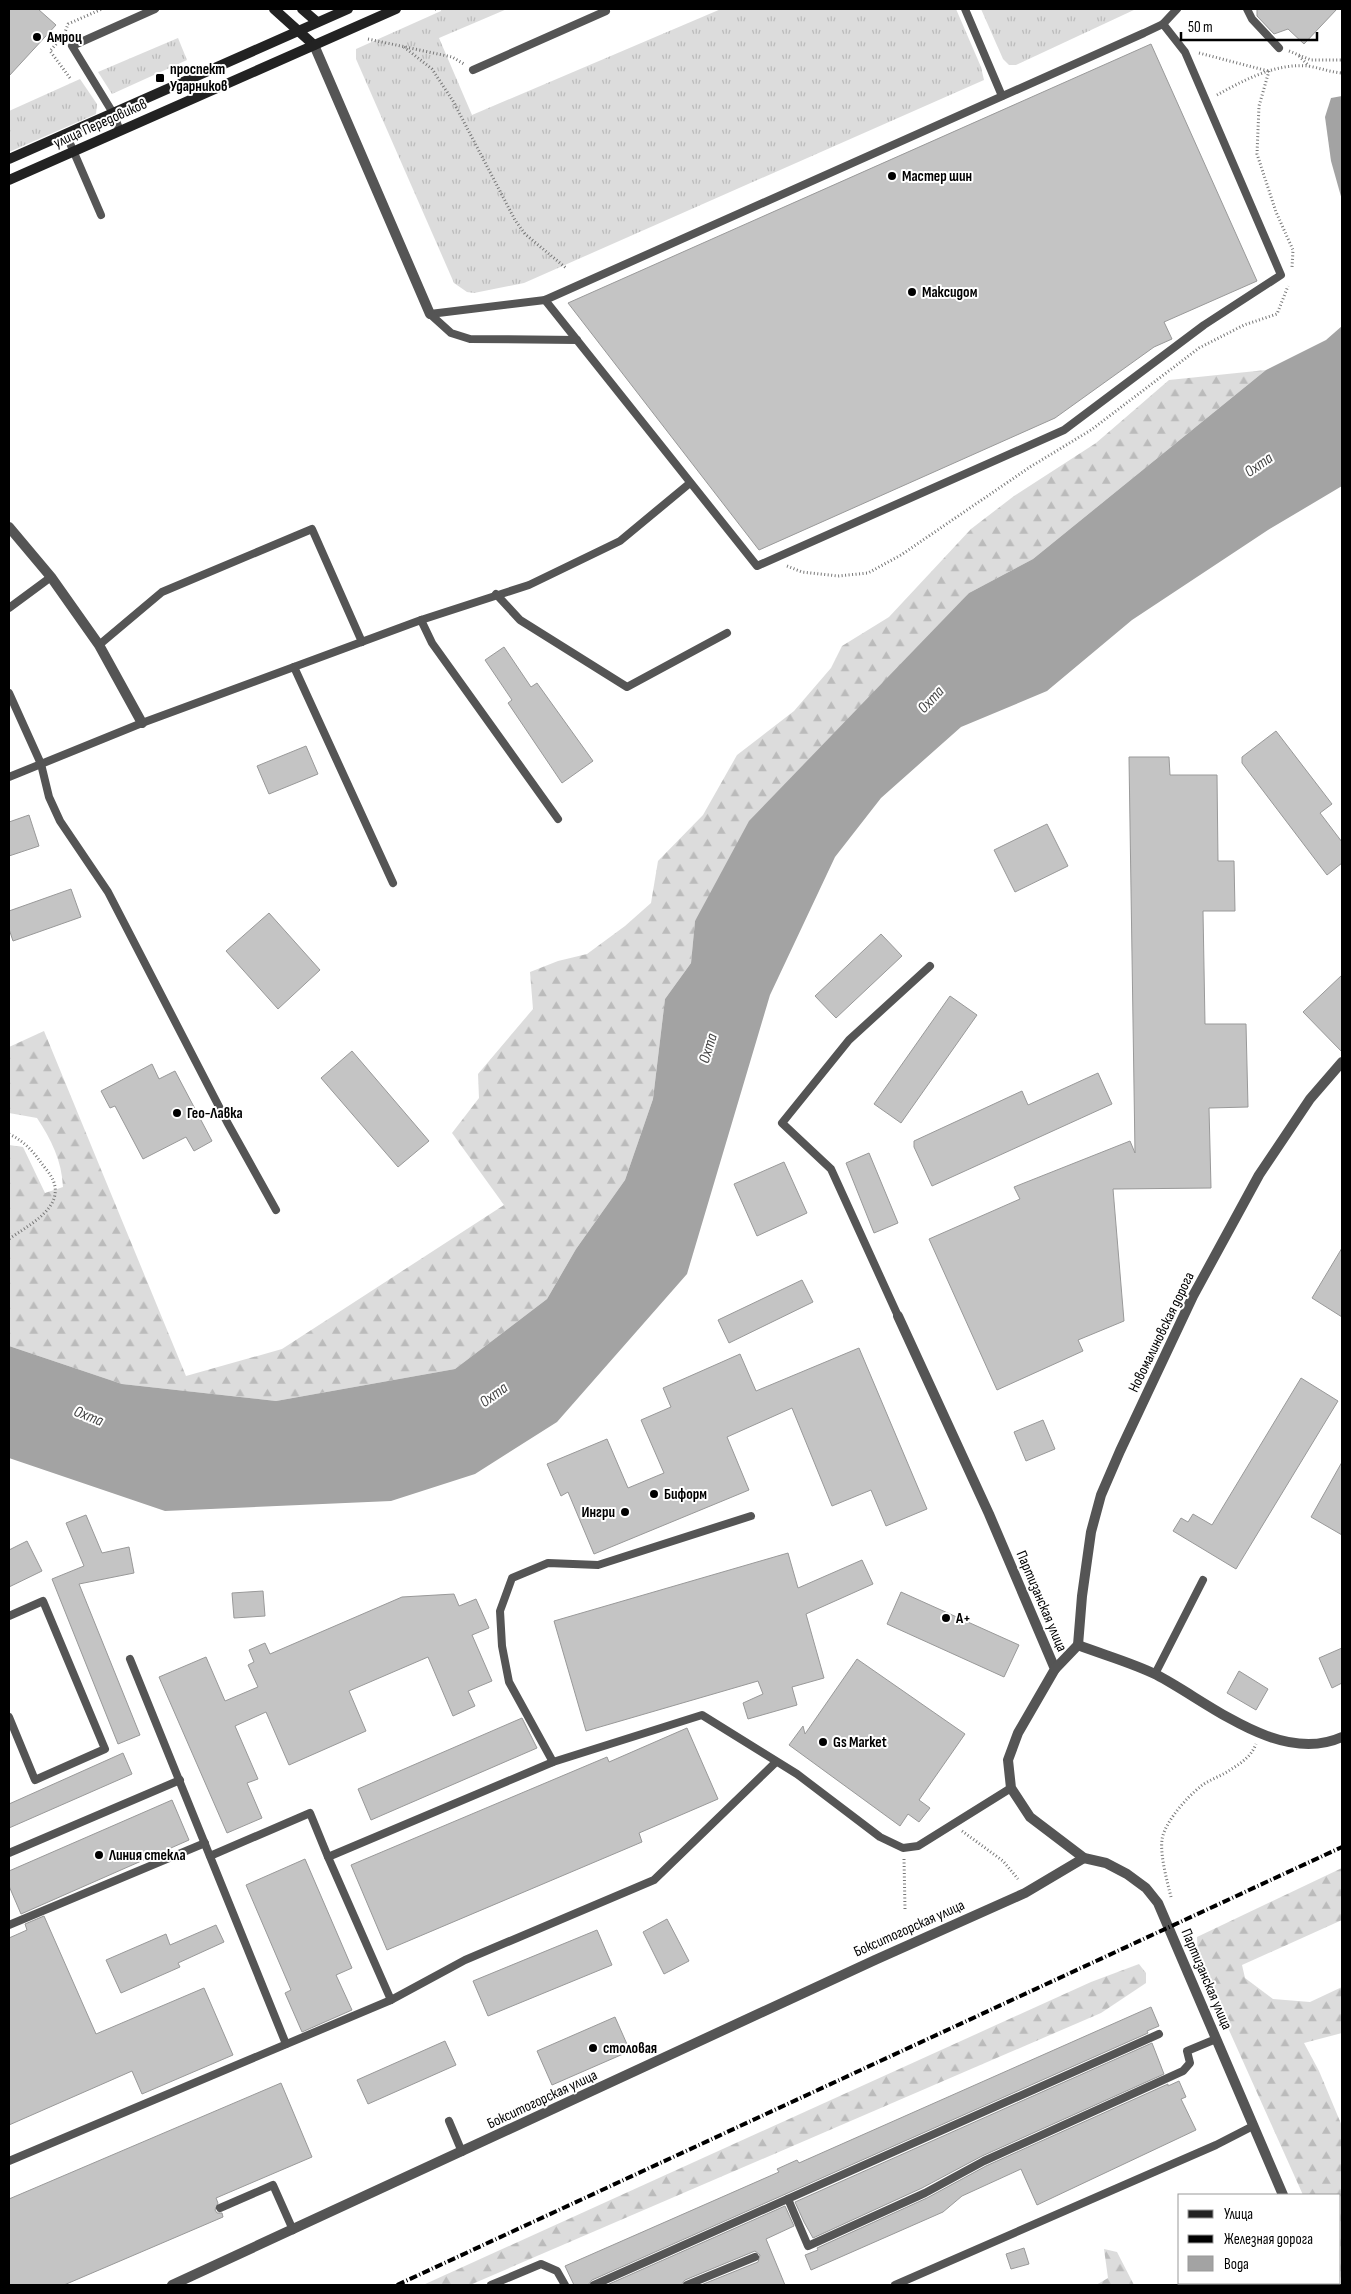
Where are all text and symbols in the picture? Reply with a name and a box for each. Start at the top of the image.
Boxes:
scale bar [1181,10,1317,42]
text: 50 m [1188,18,1213,37]
place label: Амроц [46,28,82,47]
marker: Амроц [31,31,43,43]
place label: проспект Ударников [170,60,228,96]
marker: проспект Ударников [154,72,166,84]
street label: улица Передовиков [50,94,150,153]
place label: Мастер шин [902,167,972,186]
marker: Мастер шин [886,170,898,182]
place label: Максидом [922,283,978,302]
marker: Максидом [906,286,918,298]
water label: Охта [1241,449,1277,482]
water label: Охта [914,682,949,718]
water label: Охта [695,1031,722,1066]
place label: Гео-Лавка [187,1104,243,1123]
marker: Гео-Лавка [171,1107,183,1119]
street label: Новомалиновская дорога [1124,1269,1199,1395]
water label: Охта [476,1378,512,1412]
water label: Охта [71,1402,106,1431]
place label: Биформ [664,1485,707,1504]
marker: Биформ [648,1488,660,1500]
place label: Ингри [582,1503,615,1522]
marker: Ингри [619,1506,631,1518]
street label: Партизанская улица [1012,1548,1071,1655]
place label: А+ [955,1609,970,1628]
marker: А+ [940,1612,952,1624]
place label: Gs Market [833,1733,887,1752]
marker: Gs Market [817,1736,829,1748]
place label: Линия стекла [108,1846,186,1865]
marker: Линия стекла [93,1849,105,1861]
street label: Бокситогорская улица [851,1895,968,1961]
street label: Партизанская улица [1177,1926,1236,2033]
place label: столовая [603,2039,657,2058]
marker: столовая [587,2042,599,2054]
street label: Бокситогорская улица [484,2066,600,2133]
legend [1178,2194,1341,2284]
text: Улица [1224,2205,1253,2224]
text: Железная дорога [1224,2230,1313,2249]
text: Вода [1224,2255,1249,2274]

